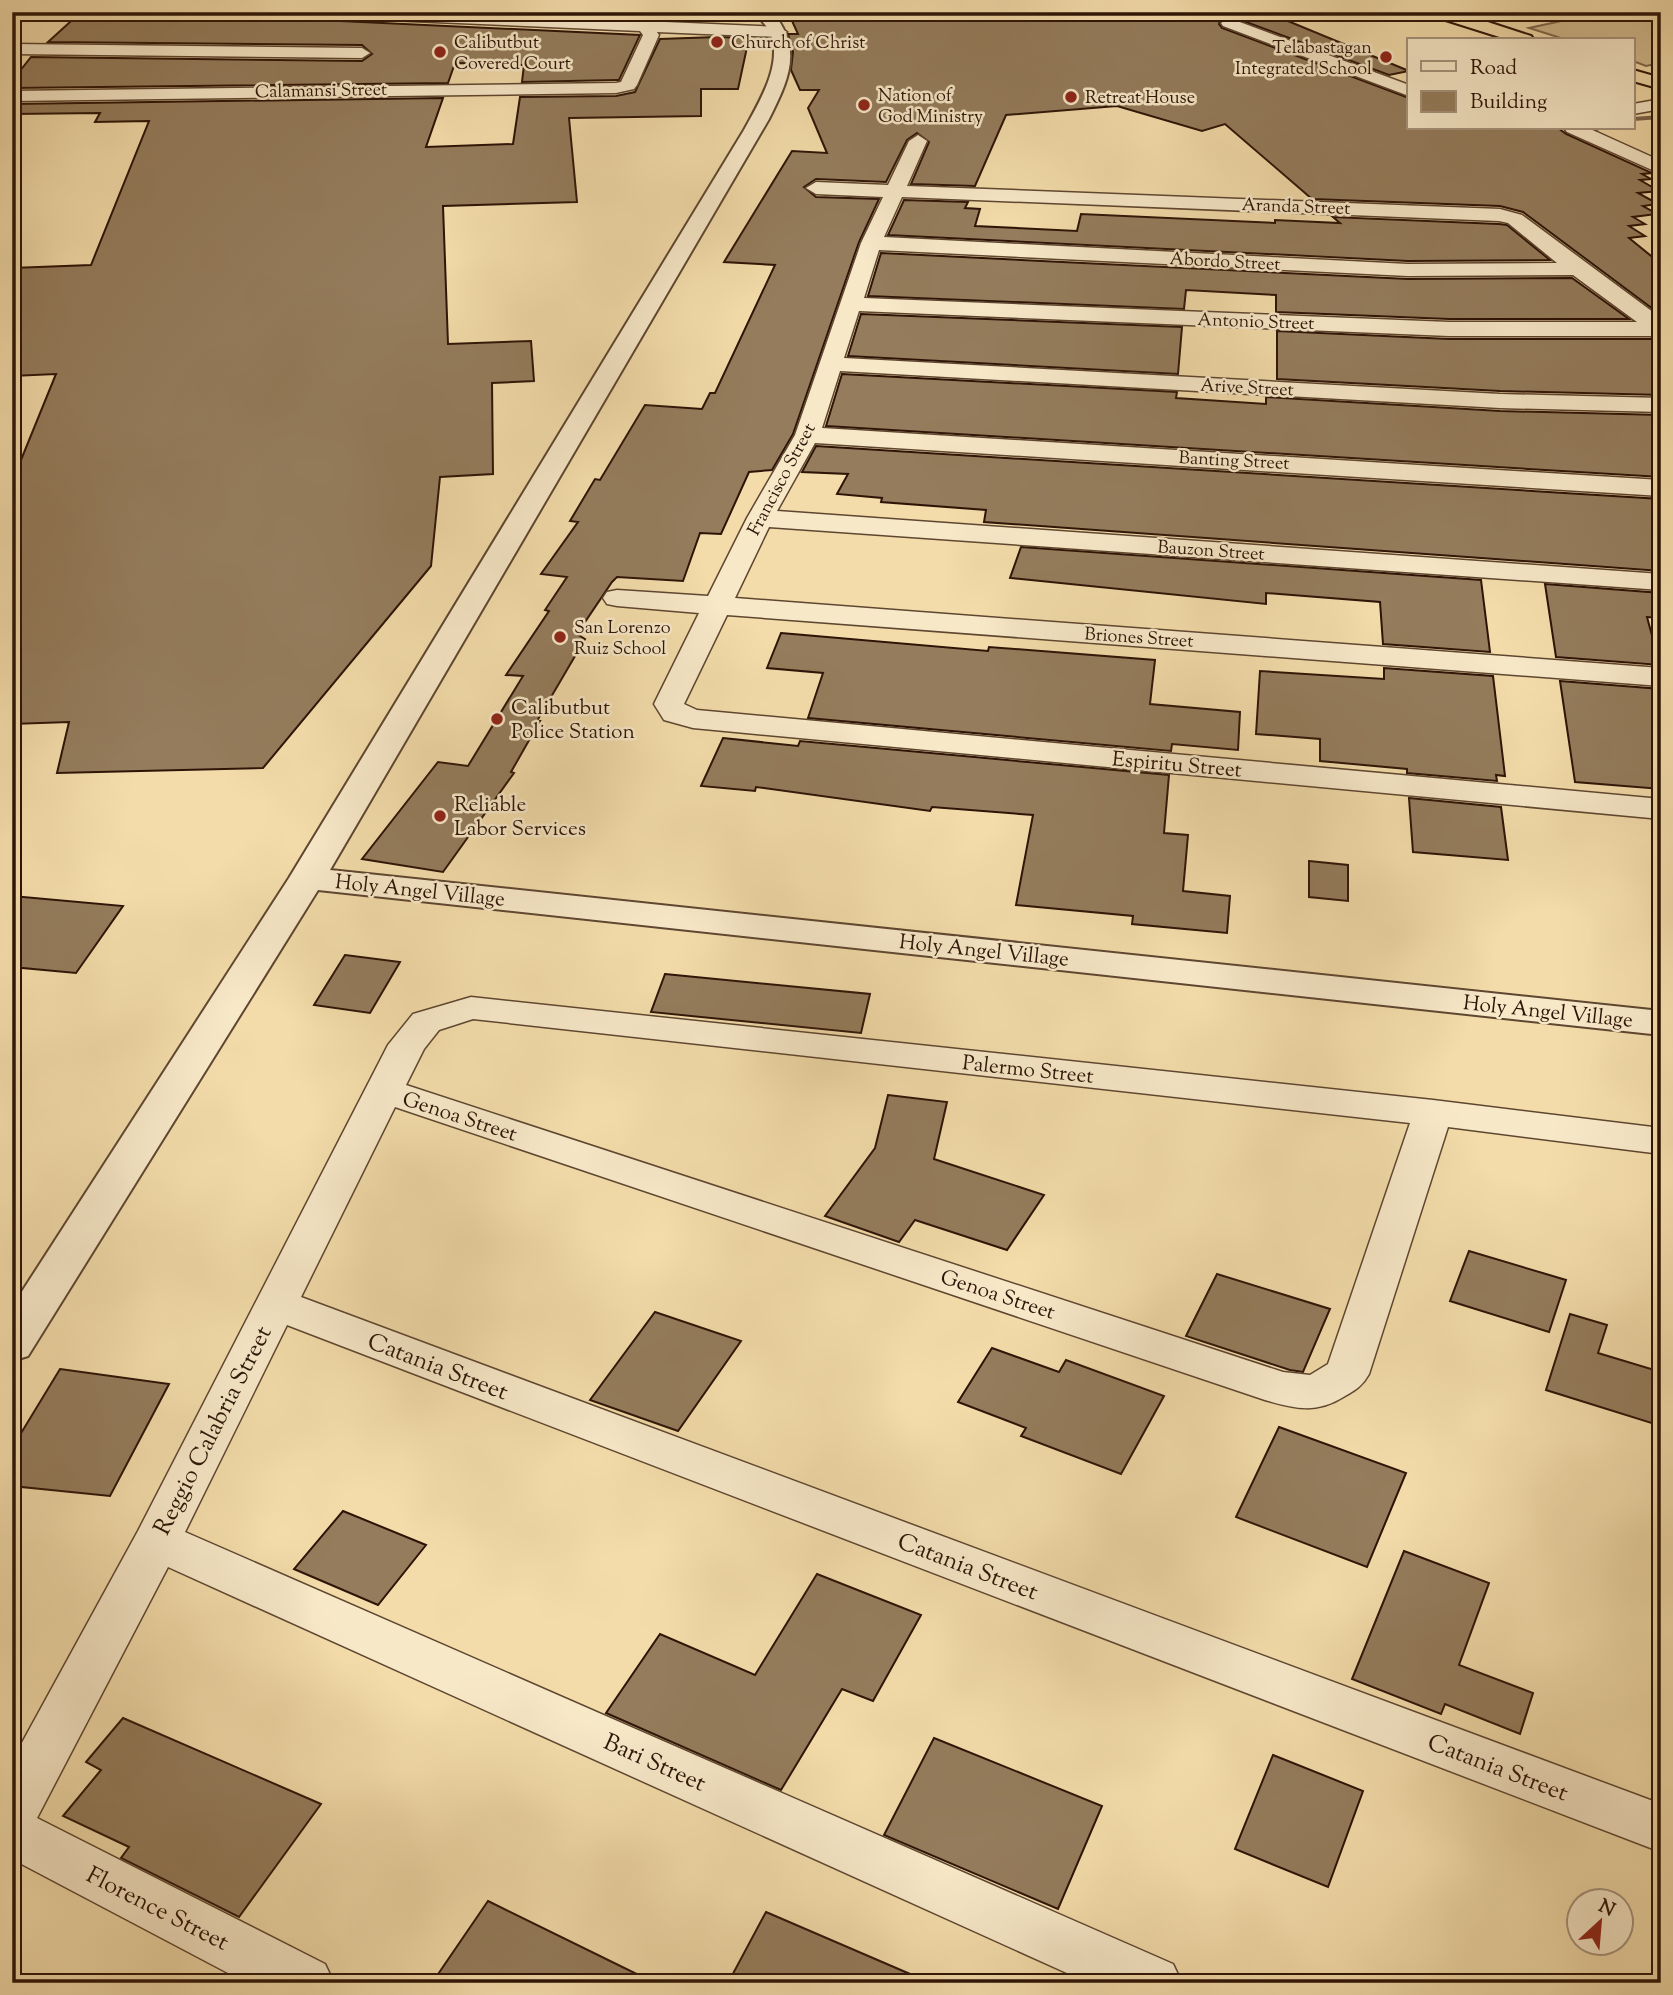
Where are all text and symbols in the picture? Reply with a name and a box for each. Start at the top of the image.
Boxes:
place label: Calibutbut Covered Court [454,31,571,78]
place label: Church of Christ [731,31,865,57]
marker: Church of Christ [709,34,725,50]
place label: Telabastagan Integrated School [1235,36,1372,83]
legend [1407,38,1634,130]
marker: Calibutbut Covered Court [432,44,448,60]
marker: Telabastagan Integrated School [1378,49,1394,65]
text: Road [1470,54,1517,84]
street label: Calamansi Street [255,78,387,106]
place label: Nation of God Ministry [878,84,983,131]
place label: Retreat House [1085,86,1195,112]
text: Building [1470,88,1547,118]
marker: Retreat House [1063,89,1079,105]
marker: Nation of God Ministry [856,97,872,113]
street label: Aranda Street [1241,193,1351,223]
street label: Abordo Street [1169,247,1281,279]
street label: Antonio Street [1197,308,1315,338]
street label: Arive Street [1199,374,1294,404]
street label: Francisco Street [742,419,823,541]
street label: Banting Street [1178,446,1290,478]
street label: Bauzon Street [1156,535,1265,569]
place label: San Lorenzo Ruiz School [574,616,671,663]
street label: Briones Street [1083,622,1194,656]
marker: San Lorenzo Ruiz School [552,629,568,645]
place label: Calibutbut Police Station [511,694,635,748]
marker: Calibutbut Police Station [489,711,505,727]
street label: Espiritu Street [1111,745,1243,787]
place label: Reliable Labor Services [454,791,586,845]
marker: Reliable Labor Services [432,808,448,824]
street label: Holy Angel Village [333,868,506,916]
street label: Holy Angel Village [897,928,1070,976]
street label: Holy Angel Village [1461,989,1634,1037]
street label: Palermo Street [961,1049,1095,1093]
street label: Genoa Street [398,1085,521,1151]
street label: Genoa Street [936,1263,1059,1329]
street label: Reggio Calabria Street [146,1320,281,1541]
street label: Catania Street [362,1325,513,1410]
street label: Catania Street [892,1525,1043,1610]
street label: Bari Street [598,1726,711,1801]
street label: Catania Street [1422,1726,1573,1811]
street label: Florence Street [80,1859,234,1960]
north arrow [1564,1886,1634,1956]
text: N [1594,1894,1619,1924]

